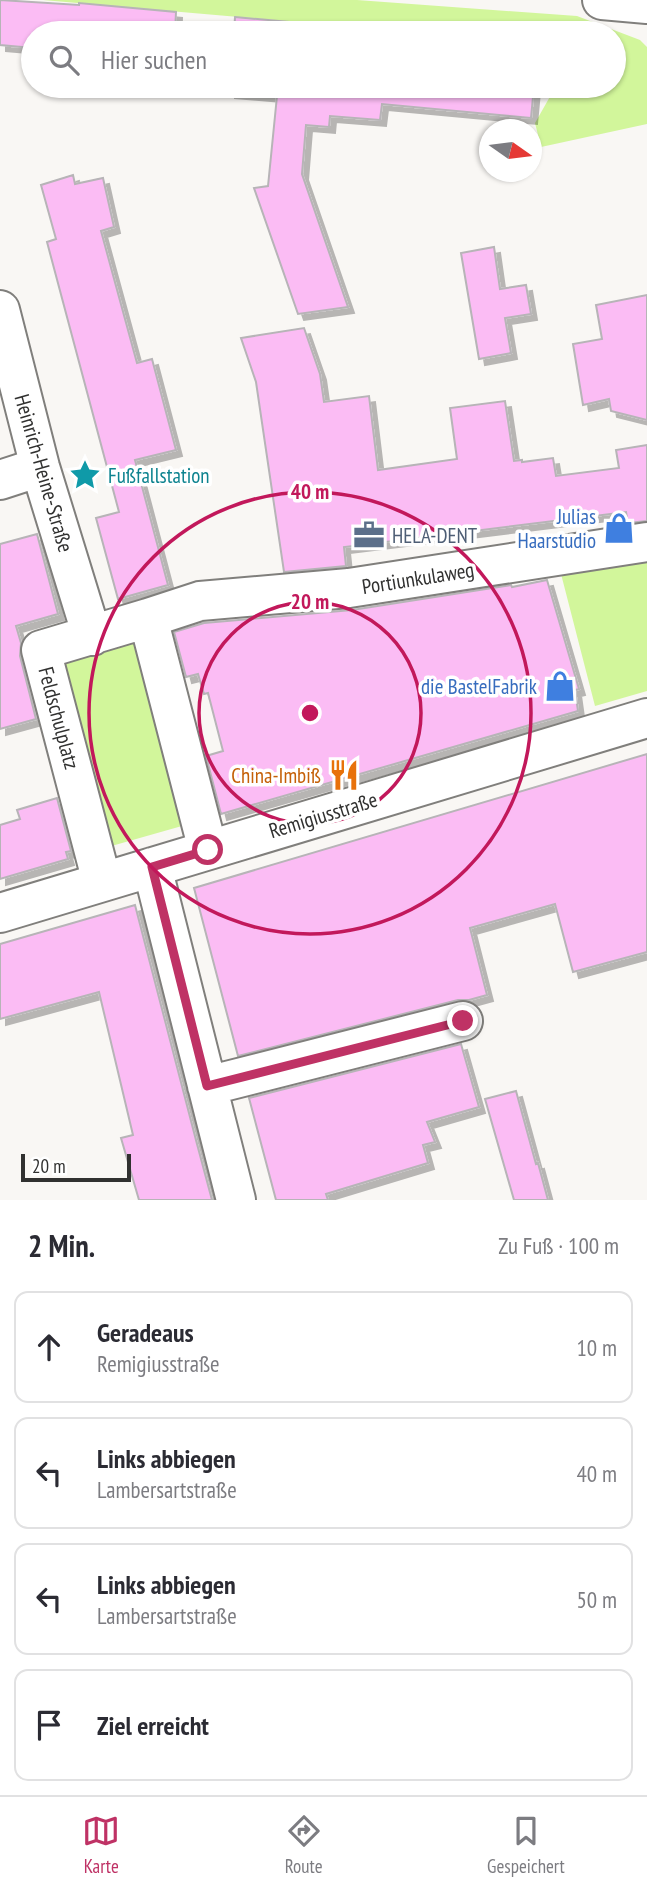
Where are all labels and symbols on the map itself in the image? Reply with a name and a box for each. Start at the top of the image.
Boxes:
north arrow [479,119,542,182]
street label: Heinrich-Heine-Straße [9,391,79,555]
place icon: Fußfallstation [68,458,102,492]
place label: Fußfallstation [108,462,210,489]
text: 40 m [291,478,329,505]
place label: Julias Haarstudio [517,503,596,554]
shop icon: Julias Haarstudio [602,511,636,545]
office icon: HELA-DENT [352,518,386,552]
place label: HELA-DENT [392,522,478,549]
street label: Portiunkulaweg [360,556,476,600]
text: 20 m [291,588,329,615]
street label: Feldschulplatz [32,664,86,772]
shop icon: die BastelFabrik [543,669,577,703]
place label: die BastelFabrik [421,673,537,700]
centre of rings [298,701,322,725]
restaurant icon: China-Imbiß [327,758,361,792]
place label: China-Imbiß [231,762,321,789]
street label: Remigiusstraße [266,786,380,844]
route start [192,834,223,865]
route end [447,1005,478,1036]
scale bar [21,1151,131,1183]

